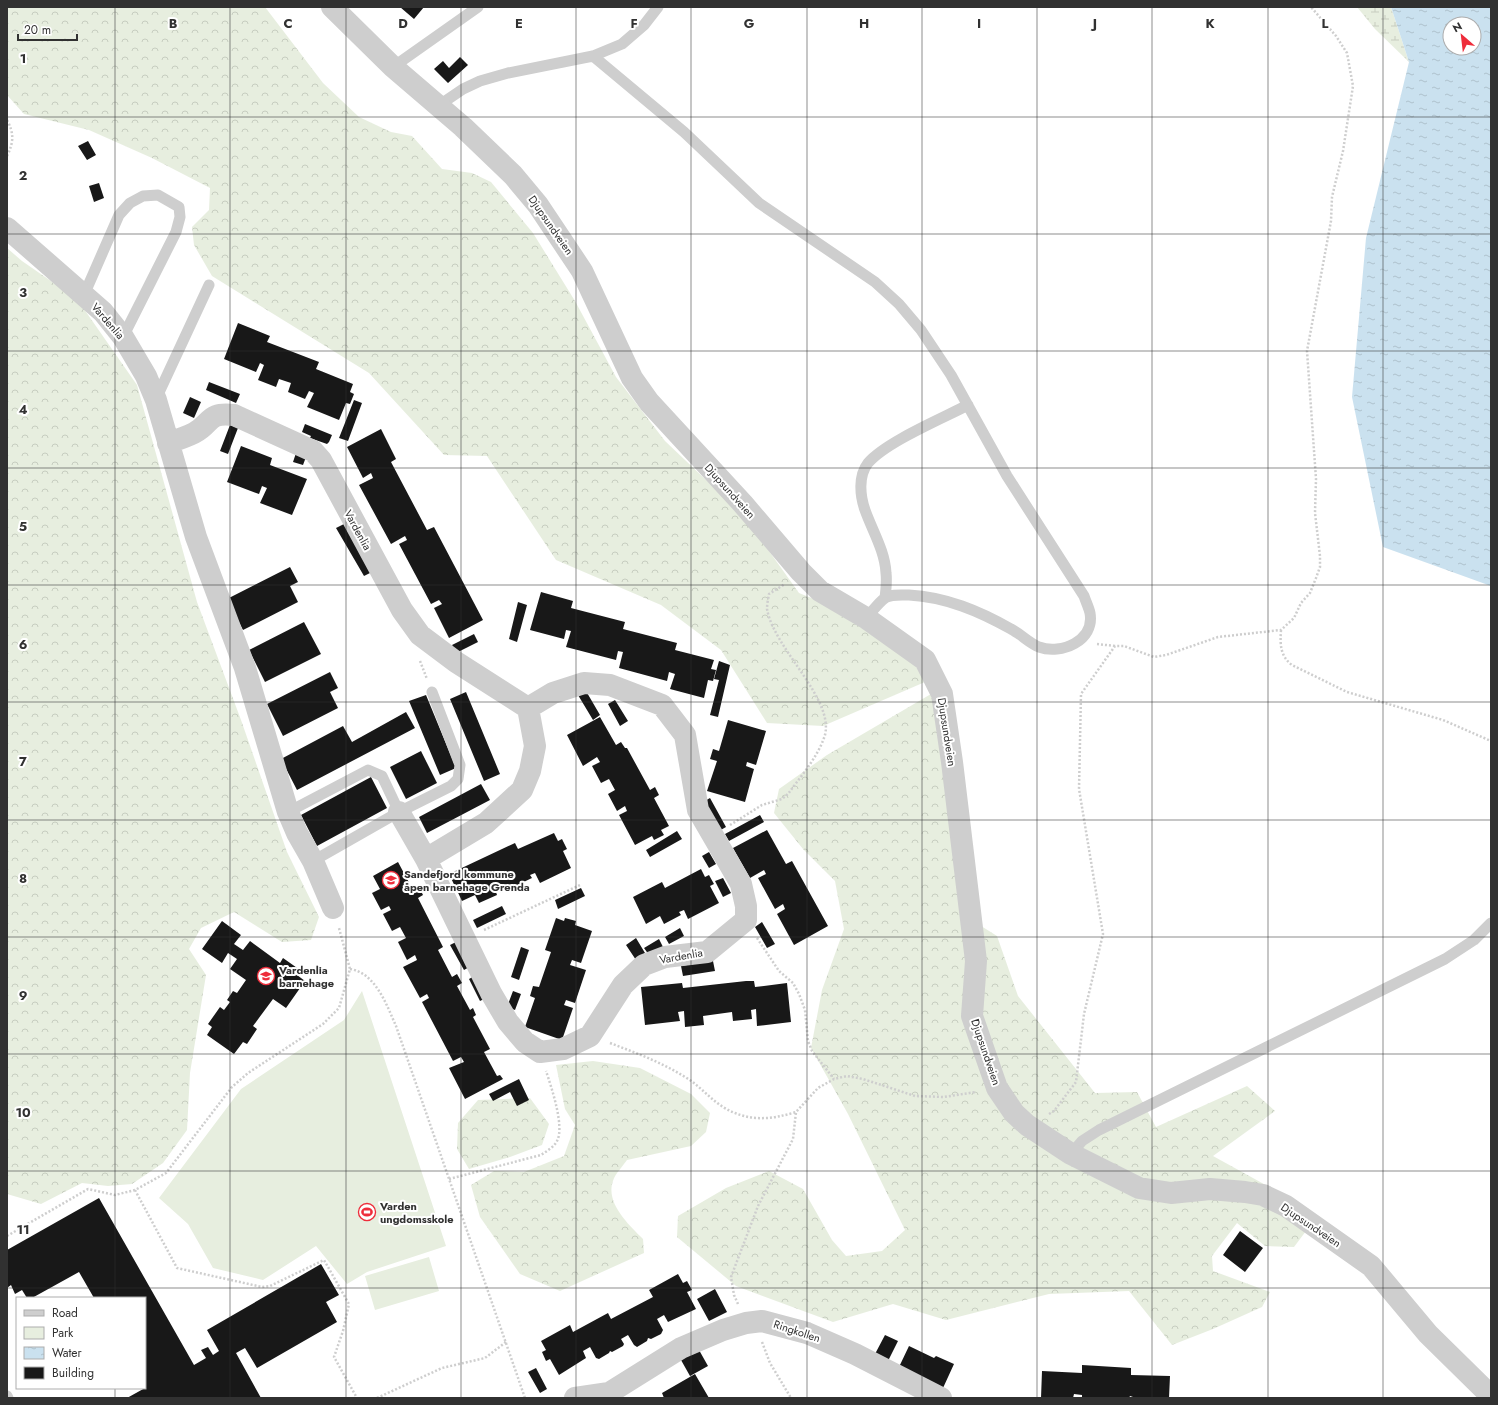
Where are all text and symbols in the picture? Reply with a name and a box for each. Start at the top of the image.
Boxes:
text: B [169,14,178,33]
text: C [283,14,293,33]
text: D [398,14,408,33]
text: E [515,14,523,33]
text: F [630,14,638,33]
text: G [744,14,755,33]
text: H [859,14,869,33]
text: I [977,14,981,33]
text: J [1090,14,1097,33]
text: K [1205,14,1215,33]
text: L [1322,14,1329,33]
scale bar [18,16,77,42]
north arrow [1442,16,1482,56]
text: N [1450,18,1465,36]
text: 20 m [24,21,51,39]
text: 1 [20,49,26,68]
text: 2 [19,166,27,185]
street label: Djupsundveien [525,192,577,258]
text: 3 [19,283,27,302]
street label: Vardenlia [88,299,128,343]
text: 4 [18,400,28,419]
street label: Djupsundveien [701,460,759,522]
street label: Vardenlia [340,507,376,553]
text: 5 [19,517,27,536]
text: 6 [19,635,28,654]
street label: Djupsundveien [934,697,960,767]
text: 7 [19,752,27,771]
place label: Sandefjord kommune åpen barnehage Grenda [404,866,530,895]
text: 8 [19,869,27,888]
school or university icon: Sandefjord kommune åpen barnehage Grenda [381,870,401,890]
street label: Vardenlia [658,944,704,968]
place label: Vardenlia barnehage [278,962,334,991]
school or university icon: Vardenlia barnehage [256,966,276,986]
text: 9 [19,986,28,1005]
street label: Djupsundveien [967,1017,1005,1087]
text: 10 [15,1103,31,1122]
place label: Varden ungdomsskole [379,1198,454,1227]
street label: Djupsundveien [1278,1199,1344,1251]
sports icon: Varden ungdomsskole [357,1202,377,1222]
text: 11 [16,1220,30,1239]
legend [16,1297,146,1389]
text: Road [52,1304,78,1322]
street label: Ringkollen [772,1316,822,1346]
text: Park [52,1324,74,1342]
text: Water [52,1344,83,1362]
text: Building [52,1364,94,1382]

